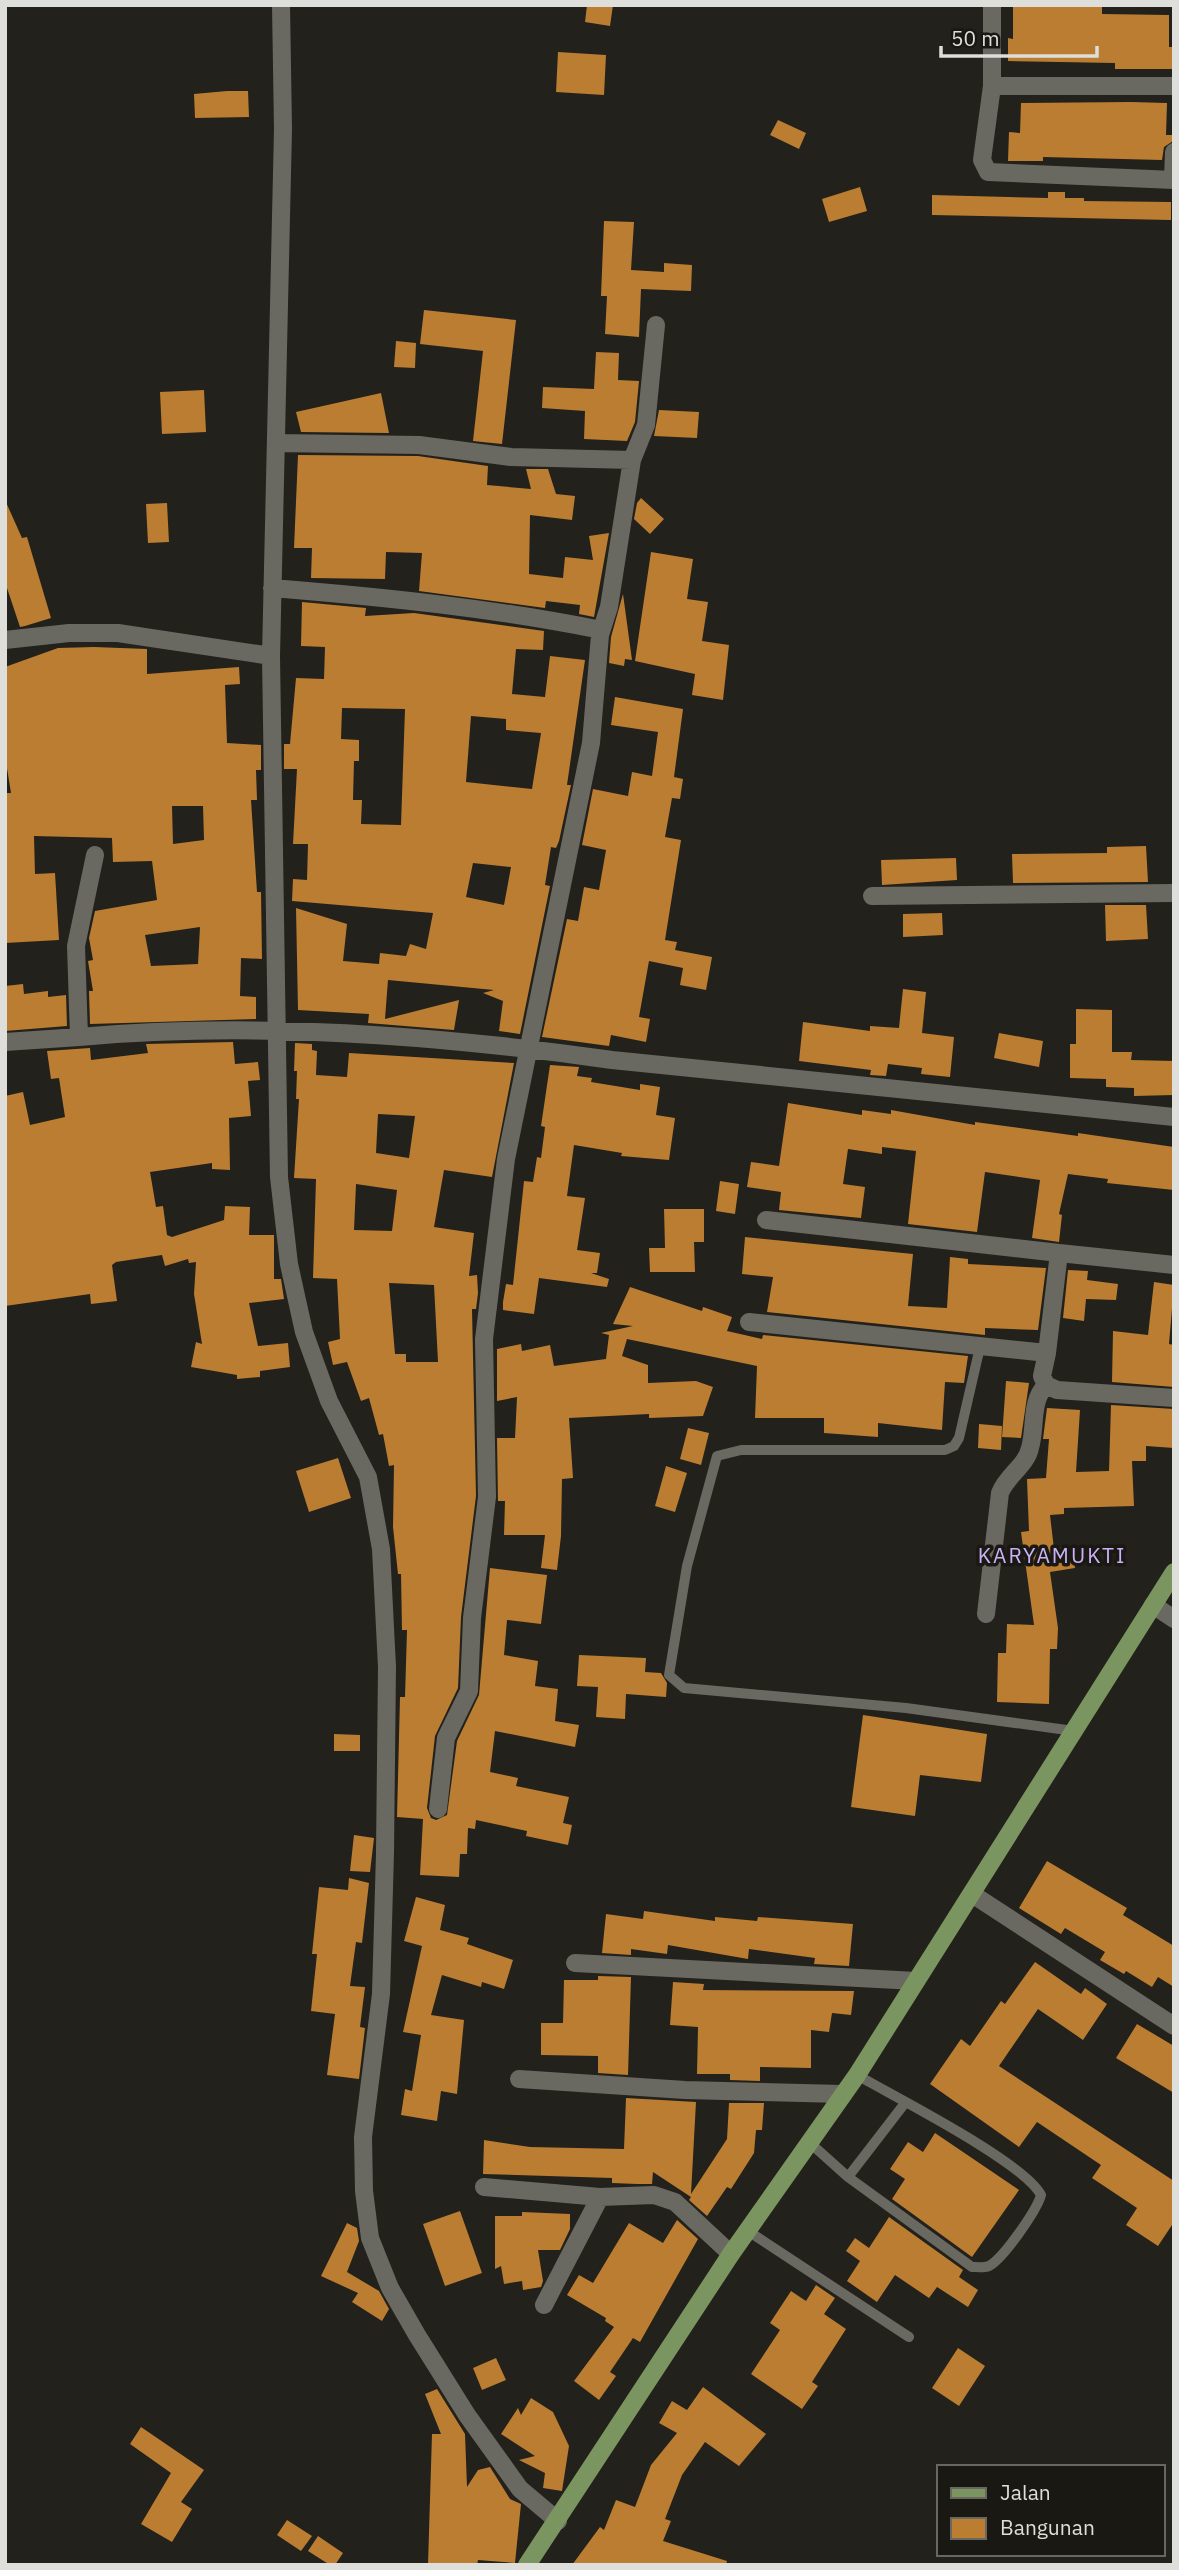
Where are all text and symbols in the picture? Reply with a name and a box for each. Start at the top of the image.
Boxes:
scale bar [941,14,1097,58]
text: 50 m [951,24,1000,52]
district label: KARYAMUKTI [978,1541,1126,1569]
legend [937,2465,1165,2556]
text: Jalan [1000,2478,1051,2506]
text: Bangunan [1000,2513,1095,2541]

